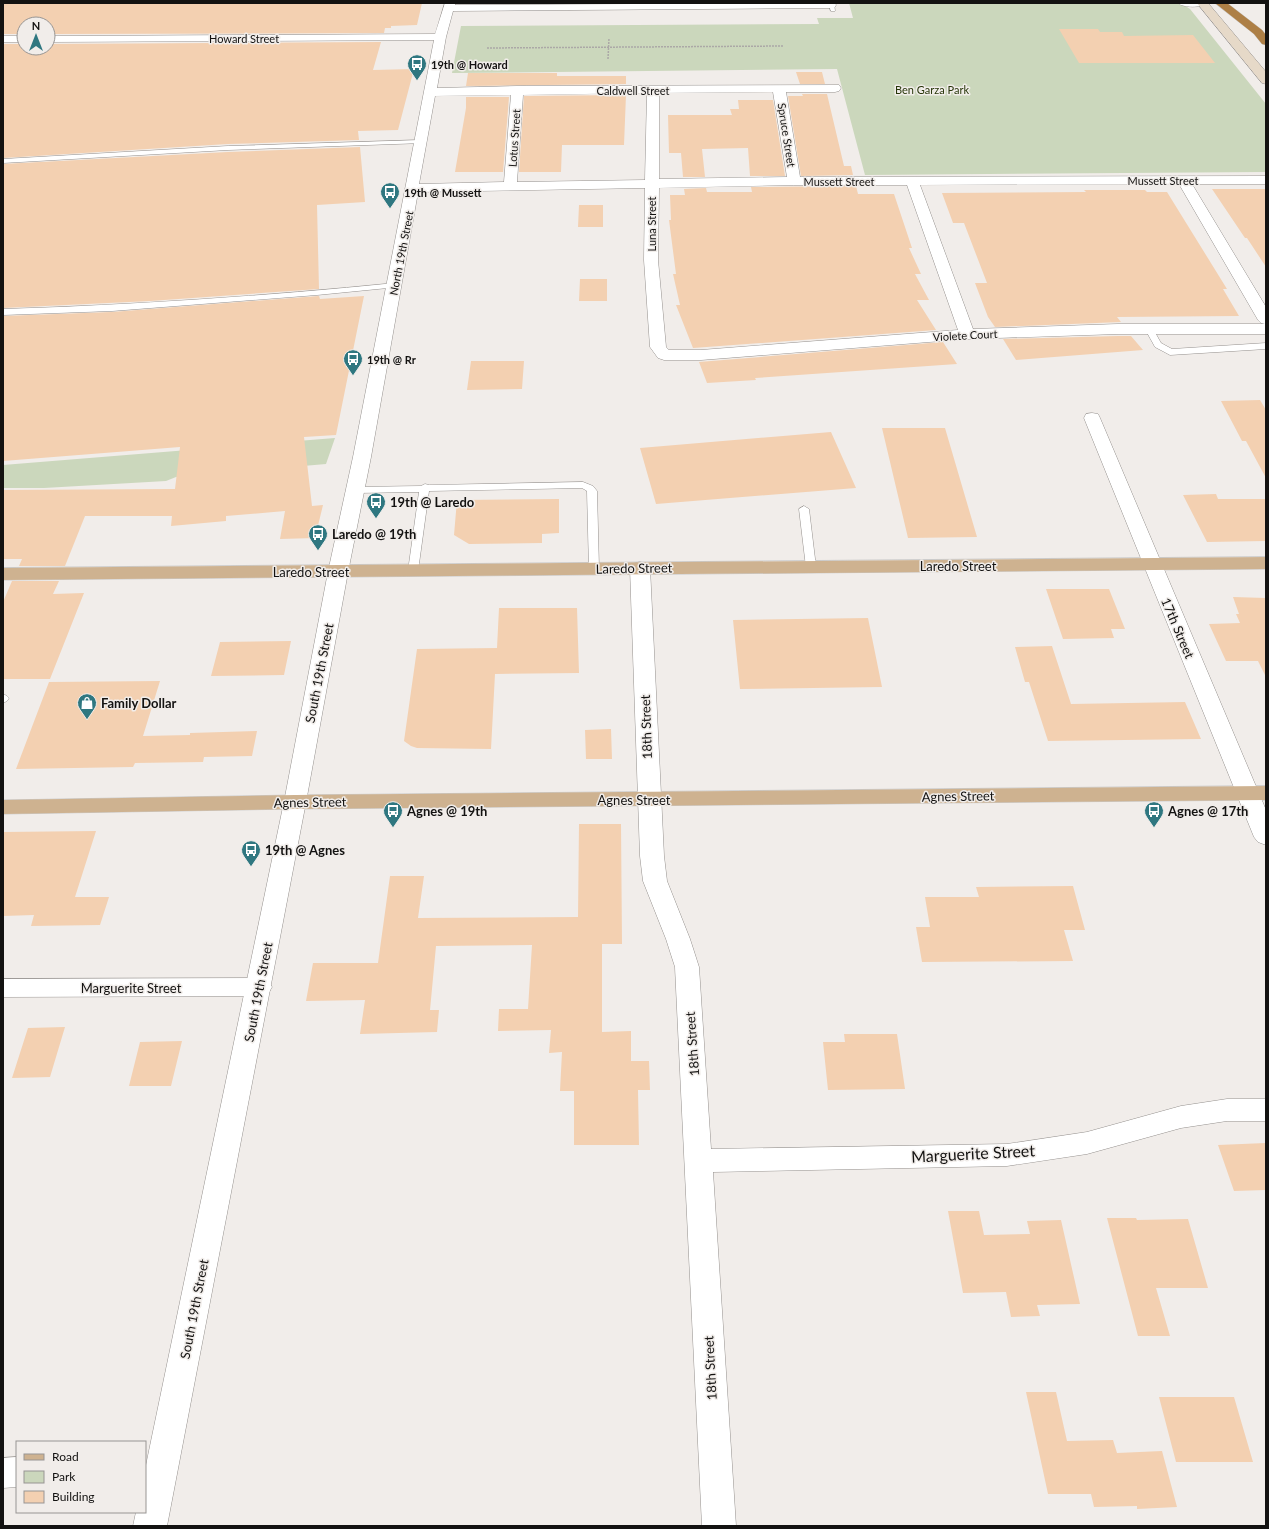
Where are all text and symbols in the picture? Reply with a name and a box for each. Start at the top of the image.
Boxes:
north arrow [16,16,56,56]
text: N [32,19,40,32]
street label: Howard Street [209,32,279,45]
bus stop icon: 19th @ Howard [406,53,428,81]
place label: 19th @ Howard [431,58,508,71]
park label: Ben Garza Park [895,83,969,96]
street label: Caldwell Street [597,84,670,97]
street label: Spruce Street [776,102,799,168]
street label: Lotus Street [505,109,523,167]
street label: Mussett Street [1128,174,1198,187]
street label: Mussett Street [804,175,874,188]
bus stop icon: 19th @ Mussett [379,181,401,209]
place label: 19th @ Mussett [404,186,482,199]
street label: Luna Street [645,197,658,251]
street label: North 19th Street [386,210,416,296]
street label: Violete Court [932,327,998,343]
bus stop icon: 19th @ Rr [342,348,364,376]
place label: 19th @ Rr [367,353,417,366]
bus stop icon: 19th @ Laredo [365,491,387,519]
place label: 19th @ Laredo [390,494,475,510]
bus stop icon: Laredo @ 19th [307,523,329,551]
place label: Laredo @ 19th [332,526,416,542]
street label: Laredo Street [920,558,997,574]
street label: Laredo Street [596,559,673,577]
street label: Laredo Street [273,564,350,580]
street label: 17th Street [1158,595,1198,661]
street label: South 19th Street [301,621,337,724]
shop icon: Family Dollar [76,692,98,720]
street label: 18th Street [637,694,655,760]
place label: Family Dollar [101,695,177,711]
street label: Agnes Street [921,787,995,805]
street label: Agnes Street [598,792,671,808]
street label: Agnes Street [273,793,347,811]
bus stop icon: Agnes @ 19th [382,800,404,828]
bus stop icon: Agnes @ 17th [1143,800,1165,828]
place label: Agnes @ 19th [406,803,487,819]
place label: Agnes @ 17th [1167,803,1248,819]
bus stop icon: 19th @ Agnes [240,839,262,867]
place label: 19th @ Agnes [265,842,345,858]
street label: South 19th Street [240,940,276,1043]
street label: Marguerite Street [81,980,182,996]
street label: 18th Street [682,1011,702,1077]
street label: Marguerite Street [911,1140,1036,1166]
street label: South 19th Street [176,1257,212,1360]
street label: 18th Street [700,1335,720,1401]
legend [16,1441,146,1513]
text: Road [52,1449,79,1464]
text: Park [52,1469,76,1484]
text: Building [52,1489,95,1504]

